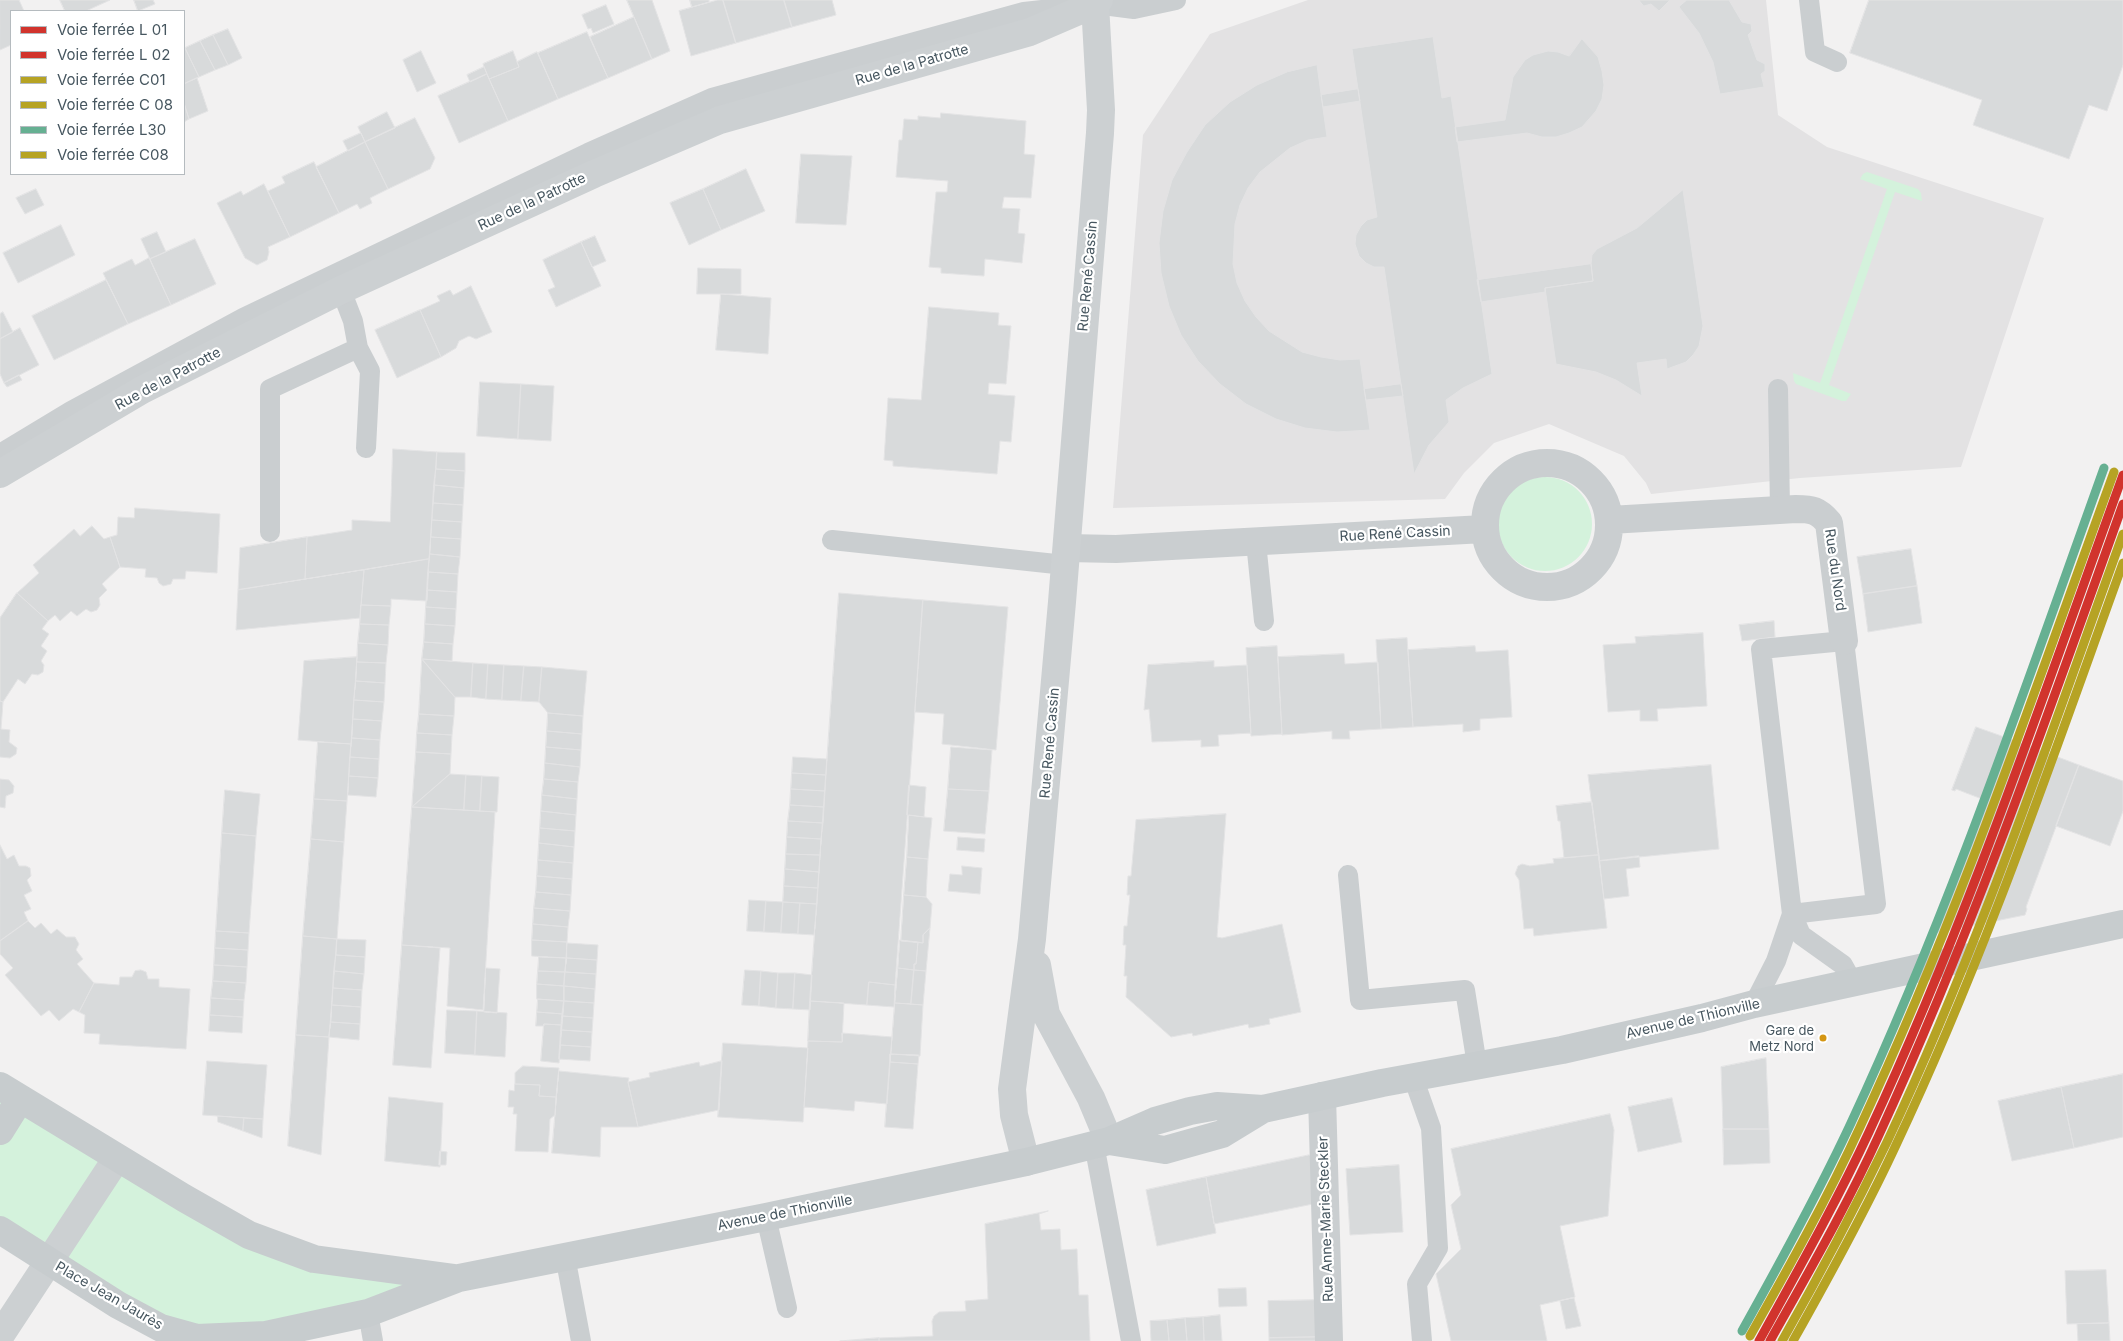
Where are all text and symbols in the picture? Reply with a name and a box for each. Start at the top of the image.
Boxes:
legend [10,10,185,175]
text: Voie ferrée L 01 [57,20,167,39]
street label: Rue de la Patrotte [853,41,971,89]
text: Voie ferrée L 02 [57,45,170,64]
text: Voie ferrée C01 [57,70,166,89]
text: Voie ferrée C 08 [57,95,173,114]
text: Voie ferrée L30 [57,120,166,139]
text: Voie ferrée C08 [57,145,169,164]
street label: Rue de la Patrotte [475,170,589,234]
street label: Rue René Cassin [1075,220,1101,332]
street label: Rue de la Patrotte [112,344,224,414]
street label: Rue René Cassin [1339,523,1451,545]
street label: Rue du Nord [1821,528,1849,612]
street label: Rue René Cassin [1037,687,1063,799]
street label: Avenue de Thionville [1624,995,1762,1043]
place label: Gare de Metz Nord [1749,1023,1814,1054]
marker: Gare de Metz Nord [1818,1033,1828,1043]
street label: Rue Anne-Marie Steckler [1315,1136,1337,1302]
street label: Avenue de Thionville [716,1192,854,1234]
street label: Place Jean Jaurès [52,1258,166,1334]

